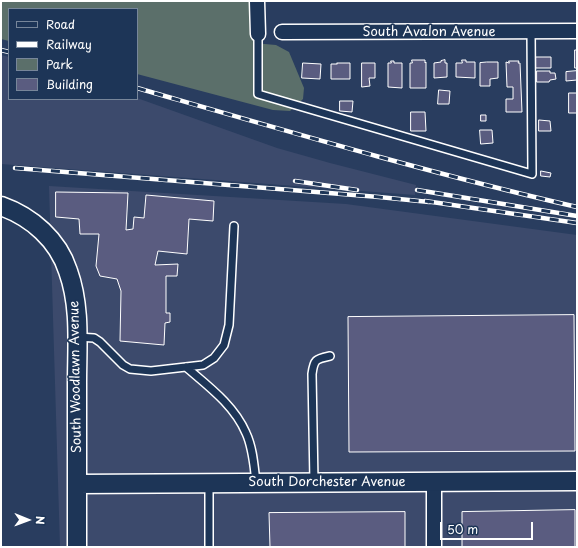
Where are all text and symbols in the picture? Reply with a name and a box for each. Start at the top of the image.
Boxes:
legend [8,8,138,100]
text: Road [46,15,75,33]
street label: South Avalon Avenue [362,24,496,40]
text: Railway [46,35,92,53]
text: Park [46,55,73,73]
text: Building [46,75,93,93]
street label: South Woodlawn Avenue [67,301,85,453]
street label: South Dorchester Avenue [248,474,406,490]
north arrow [8,500,48,540]
scale bar [442,514,535,540]
text: N [32,516,49,525]
text: 50 m [447,520,478,538]

